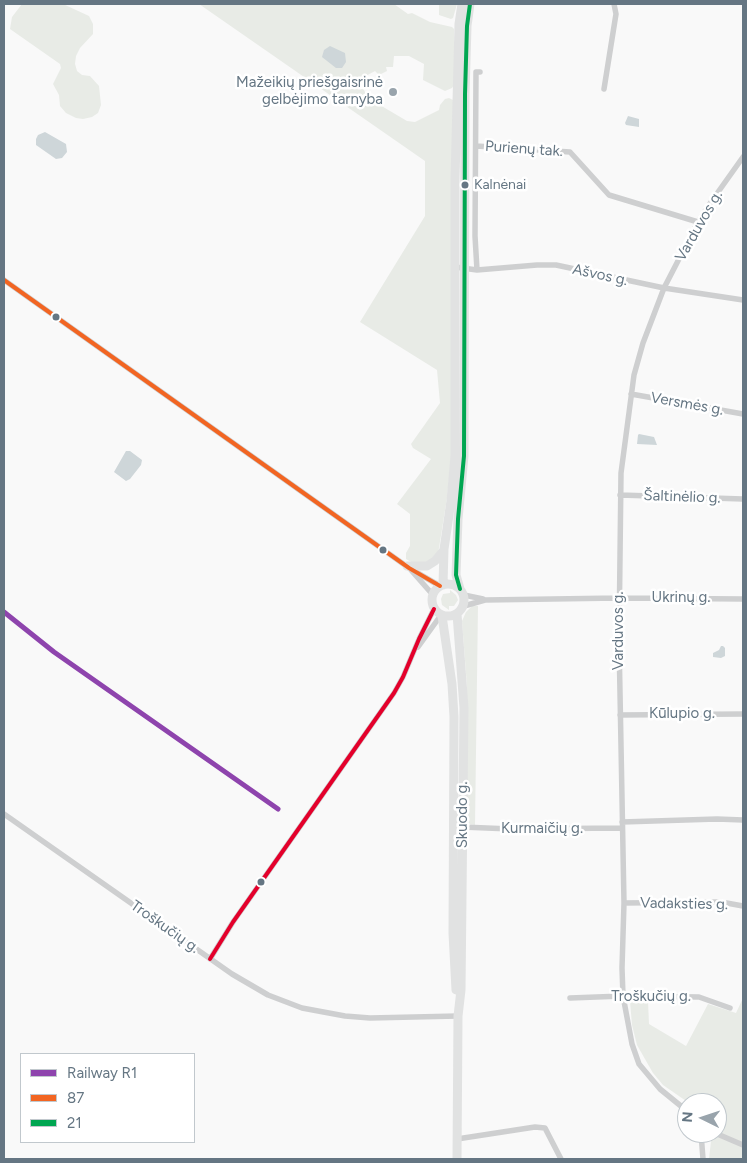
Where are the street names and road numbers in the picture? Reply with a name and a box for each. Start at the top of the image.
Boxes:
street label: Purienų tak. [485,137,563,161]
street label: Varduvos g. [672,187,726,265]
street label: Ašvos g. [571,260,629,290]
street label: Versmės g. [649,389,725,419]
street label: Šaltinėlio g. [643,487,721,507]
street label: Ukrinų g. [652,589,710,607]
street label: Varduvos g. [610,592,628,670]
street label: Kūlupio g. [649,705,715,723]
street label: Skuodo g. [454,782,472,848]
street label: Kurmaičių g. [501,820,583,838]
street label: Vadaksties g. [640,894,728,914]
street label: Troškučių g. [127,897,203,957]
street label: Troškučių g. [611,988,691,1006]

